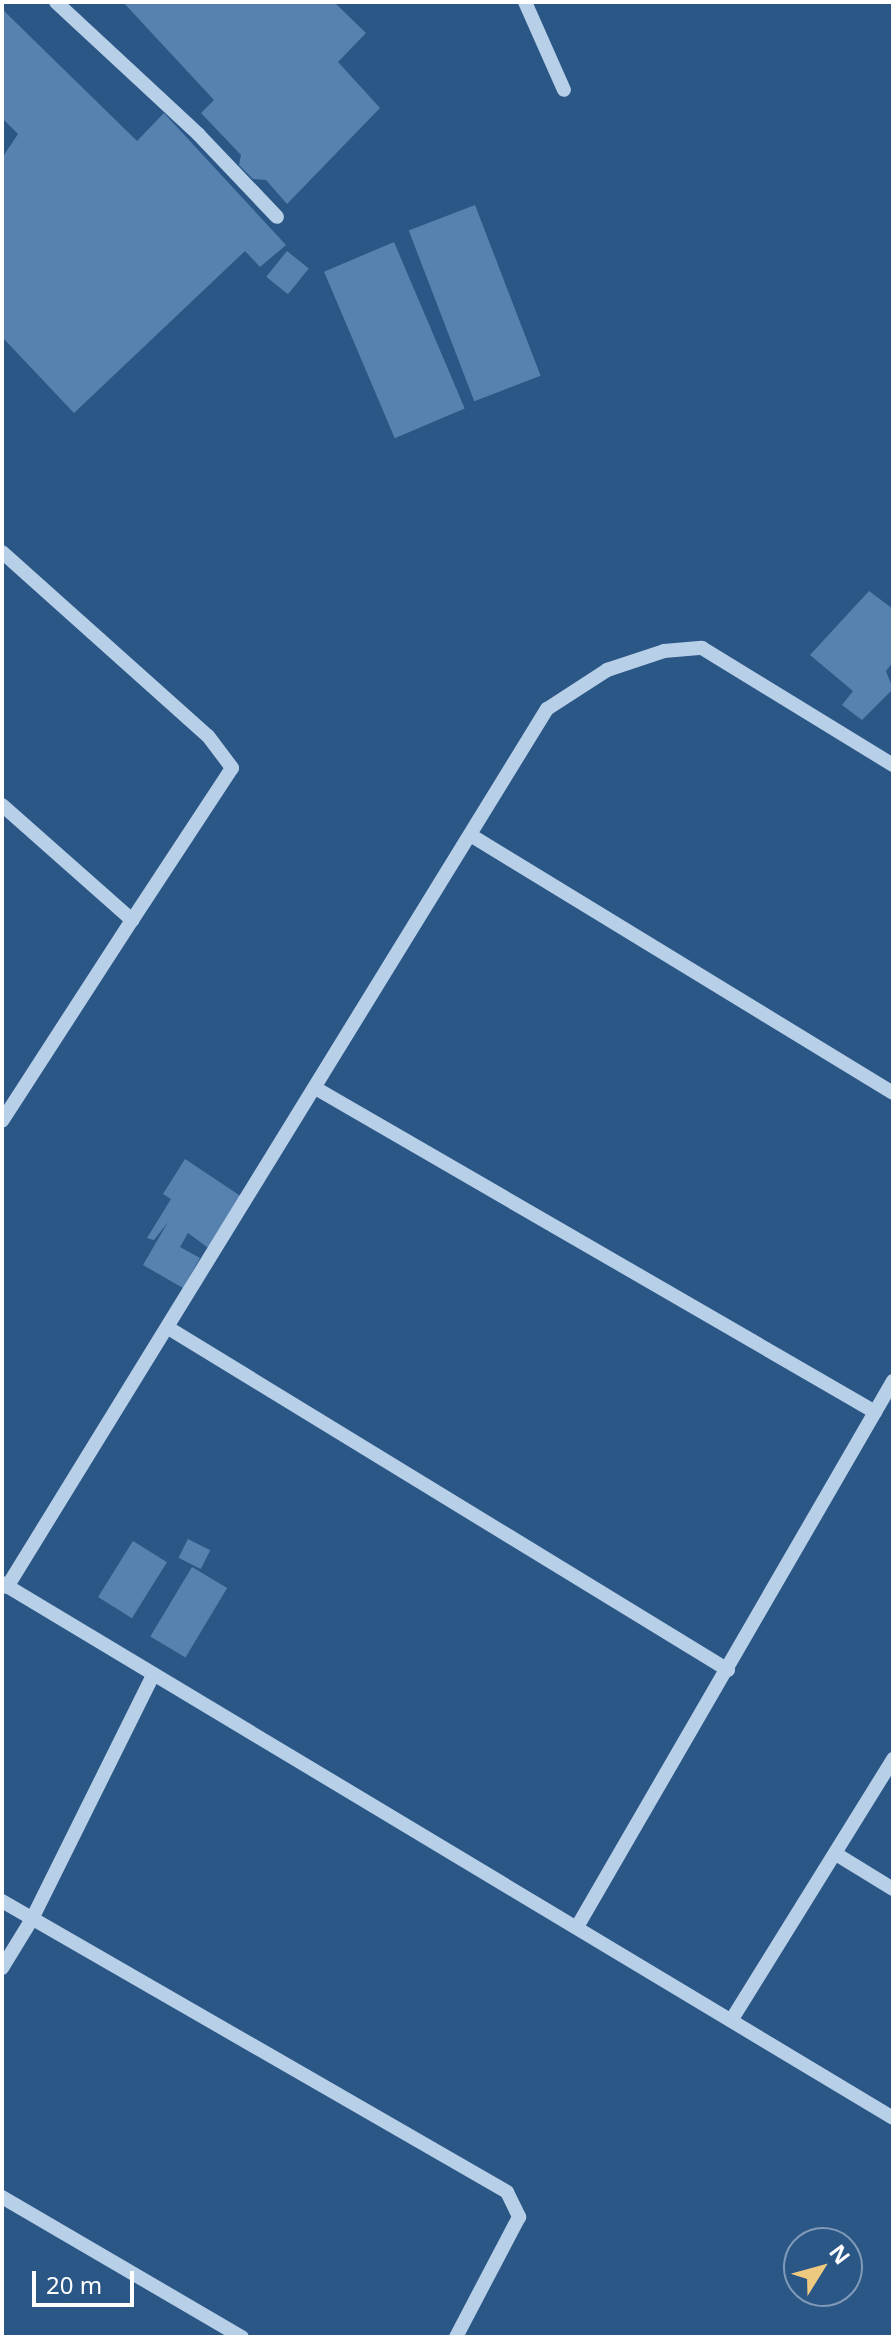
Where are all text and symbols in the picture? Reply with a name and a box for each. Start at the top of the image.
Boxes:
north arrow [783,2227,863,2307]
text: N [823,2238,858,2270]
scale bar [36,2255,138,2305]
text: 20 m [46,2268,102,2301]

